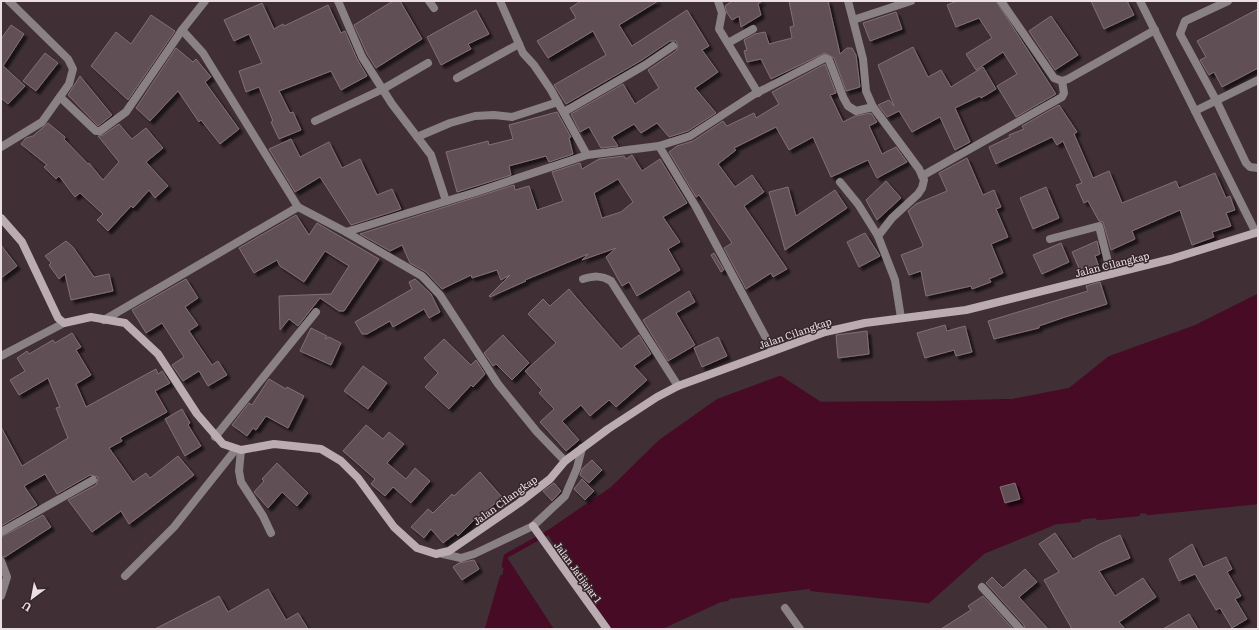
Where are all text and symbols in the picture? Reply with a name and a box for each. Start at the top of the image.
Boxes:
street label: Jalan Cilangkap [1073,247,1151,280]
street label: Jalan Cilangkap [756,313,833,352]
street label: Jalan Cilangkap [469,471,540,528]
street label: Jalan Jatijajar 1 [551,538,606,606]
north arrow [12,578,52,618]
text: U [18,598,34,616]

